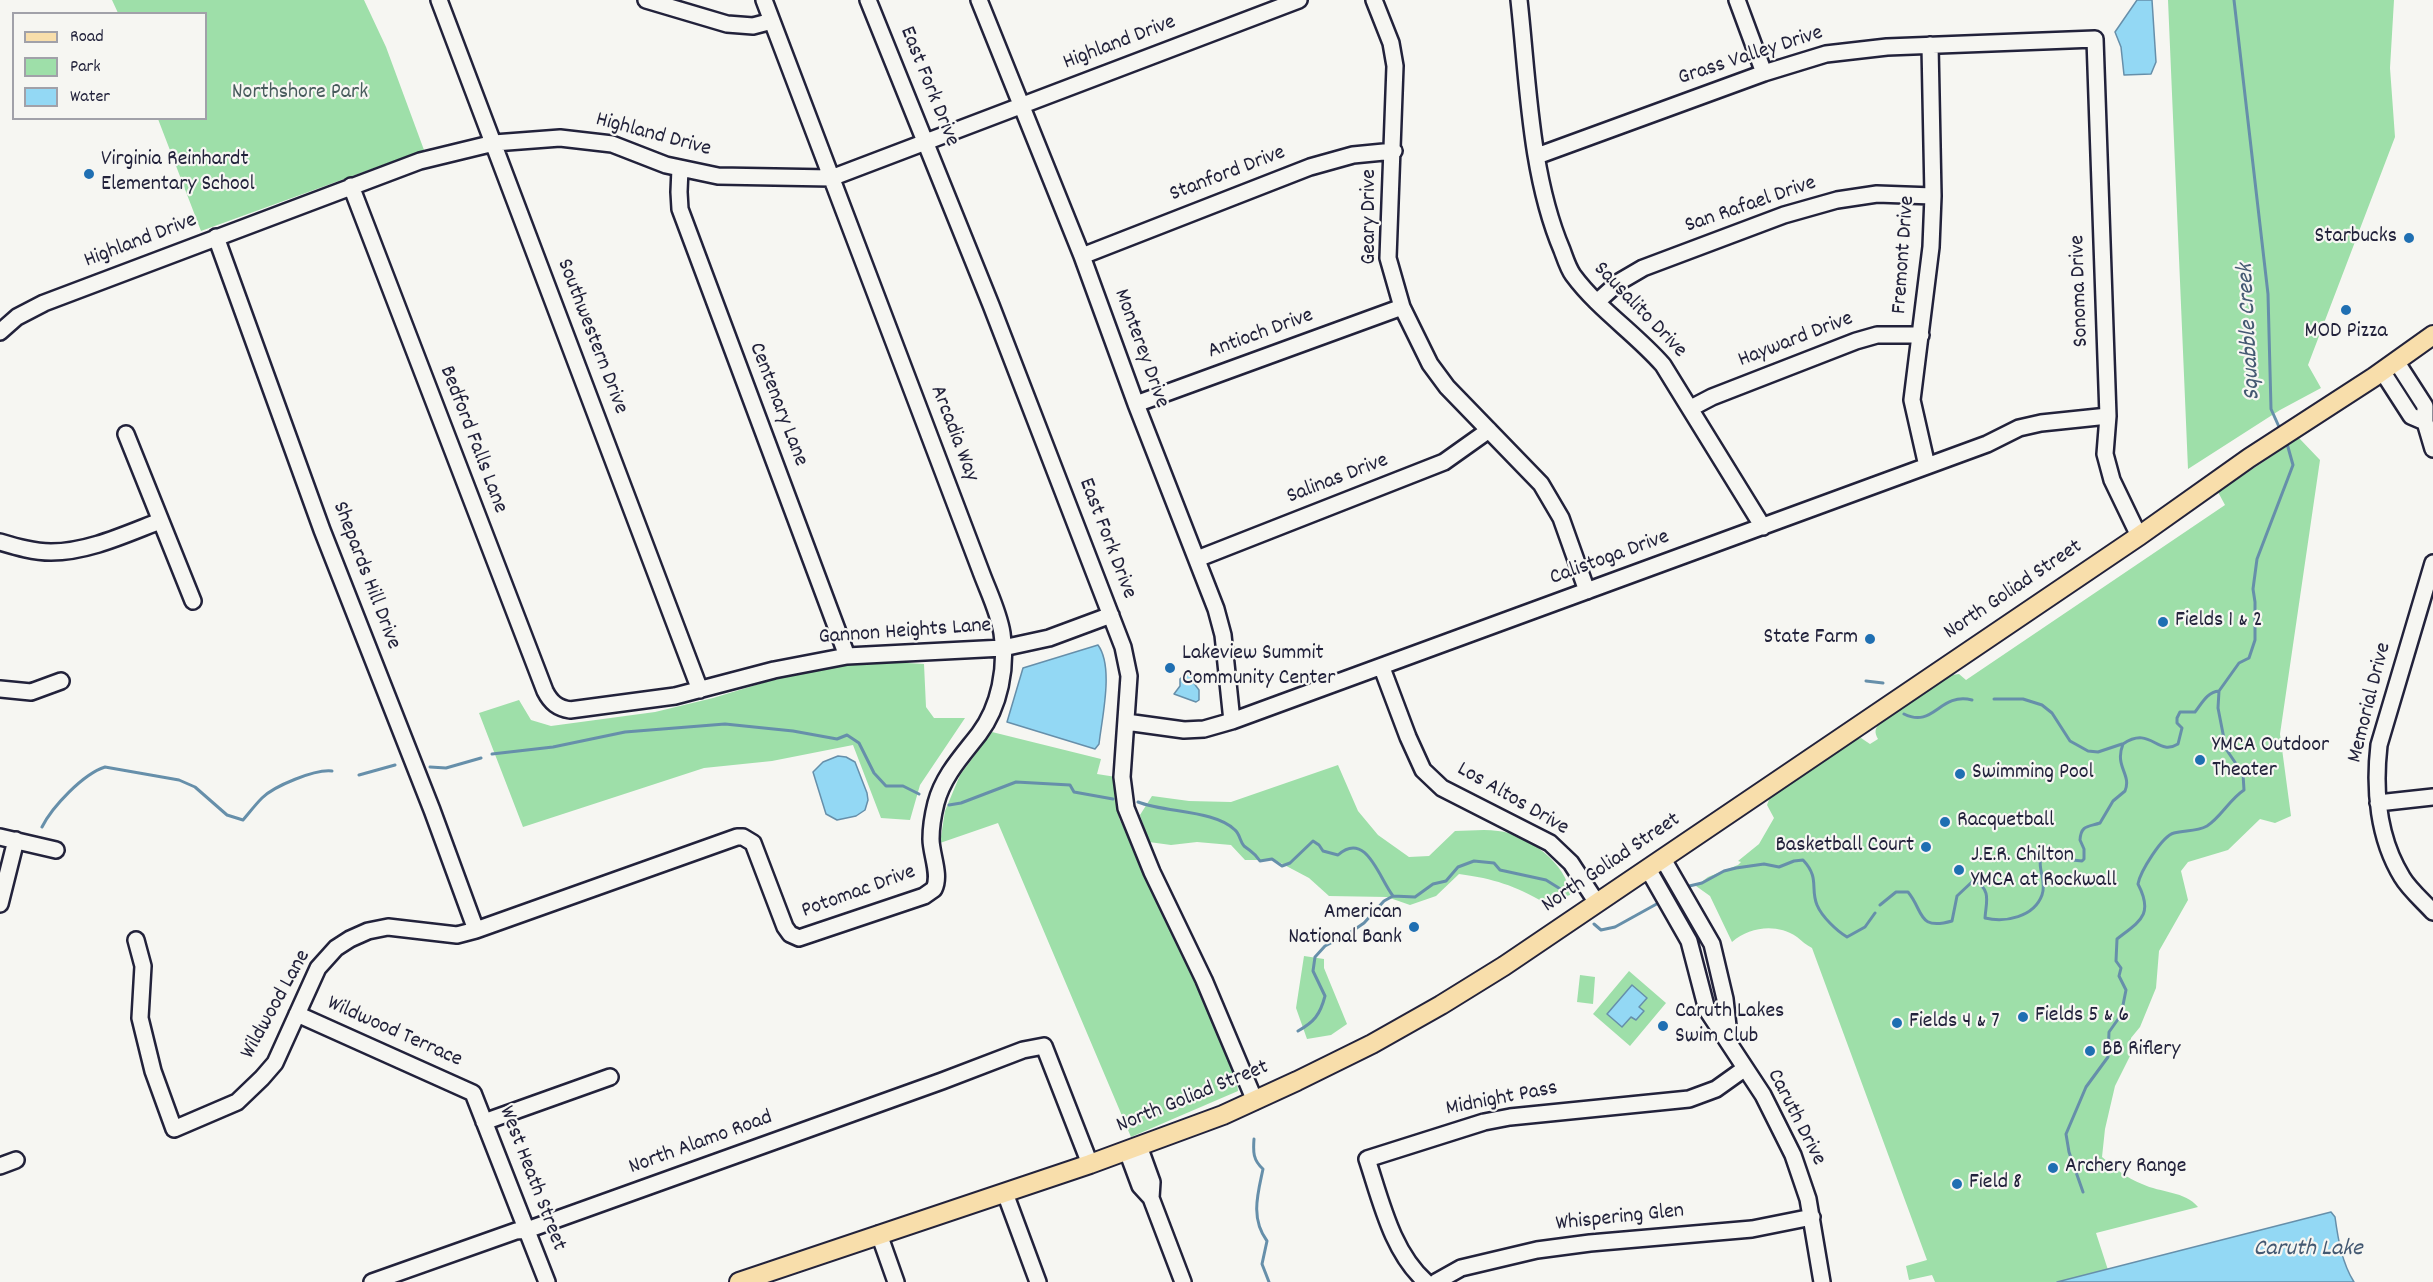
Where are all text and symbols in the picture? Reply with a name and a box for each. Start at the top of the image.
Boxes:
street label: Highland Drive [1060,10,1180,78]
legend [12,12,207,120]
street label: Grass Valley Drive [1675,21,1827,93]
street label: East Fork Drive [892,23,964,151]
text: Road [70,25,104,50]
text: Park [70,55,101,80]
park label: Northshore Park [232,81,368,107]
text: Water [70,85,110,110]
street label: Highland Drive [592,108,714,164]
street label: Stanford Drive [1166,141,1290,209]
place label: Virginia Reinhardt Elementary School [101,148,255,200]
marker: Virginia Reinhardt Elementary School [82,167,96,181]
street label: Geary Drive [1358,169,1384,265]
street label: San Rafael Drive [1682,171,1820,241]
street label: Fremont Drive [1888,195,1922,315]
street label: Highland Drive [81,208,201,276]
place label: Starbucks [2315,225,2397,251]
marker: Starbucks [2402,231,2416,245]
street label: Sonoma Drive [2066,234,2096,348]
street label: Southwestern Drive [549,256,633,418]
street label: Sausalito Drive [1587,257,1691,365]
water label: Squabble Creek [2233,263,2269,401]
street label: Monterey Drive [1106,286,1174,412]
marker: MOD Pizza [2339,303,2353,317]
street label: Antioch Drive [1205,304,1317,366]
street label: Hayward Drive [1735,307,1857,375]
place label: MOD Pizza [2305,320,2387,346]
street label: Centenary Lane [741,339,813,471]
street label: Bedford Falls Lane [432,363,512,517]
street label: Arcadia Way [923,382,983,486]
street label: Salinas Drive [1284,449,1392,511]
street label: East Fork Drive [1071,475,1141,603]
street label: Shepards Hill Drive [325,499,405,653]
street label: Calistoga Drive [1547,525,1673,593]
street label: North Goliad Street [1940,535,2088,647]
place label: Fields 1 & 2 [2175,609,2263,635]
street label: Gannon Heights Lane [818,614,992,652]
marker: Fields 1 & 2 [2156,615,2170,629]
place label: State Farm [1764,626,1858,652]
marker: State Farm [1863,632,1877,646]
street label: Memorial Drive [2343,640,2399,766]
place label: Lakeview Summit Community Center [1182,642,1335,694]
marker: Lakeview Summit Community Center [1163,661,1177,675]
place label: YMCA Outdoor Theater [2212,734,2329,786]
marker: YMCA Outdoor Theater [2193,753,2207,767]
street label: Los Altos Drive [1451,757,1573,843]
place label: Swimming Pool [1972,761,2094,787]
marker: Swimming Pool [1953,767,1967,781]
street label: North Goliad Street [1538,808,1686,920]
place label: Racquetball [1957,809,2054,835]
marker: Racquetball [1938,815,1952,829]
place label: Basketball Court [1775,834,1914,860]
marker: Basketball Court [1919,840,1933,854]
place label: J.E.R. Chilton YMCA at Rockwall [1971,844,2117,896]
street label: Potomac Drive [798,860,920,926]
marker: J.E.R. Chilton YMCA at Rockwall [1952,863,1966,877]
place label: American National Bank [1288,901,1402,952]
marker: American National Bank [1407,920,1421,934]
street label: Wildwood Lane [236,946,318,1064]
street label: Wildwood Terrace [322,991,466,1075]
place label: Caruth Lakes Swim Club [1675,1000,1784,1052]
place label: Fields 5 & 6 [2035,1004,2129,1030]
place label: Fields 4 & 7 [1909,1010,2000,1036]
marker: Fields 5 & 6 [2016,1010,2030,1024]
marker: Fields 4 & 7 [1890,1016,1904,1030]
marker: Caruth Lakes Swim Club [1656,1019,1670,1033]
place label: BB Riflery [2102,1038,2180,1064]
marker: BB Riflery [2083,1044,2097,1058]
street label: North Goliad Street [1113,1056,1273,1140]
street label: Caruth Drive [1760,1065,1830,1171]
street label: Midnight Pass [1444,1076,1560,1124]
street label: West Heath Street [491,1103,571,1255]
street label: North Alamo Road [626,1106,776,1182]
place label: Archery Range [2065,1155,2186,1181]
marker: Archery Range [2046,1161,2060,1175]
place label: Field 8 [1969,1171,2022,1197]
marker: Field 8 [1950,1177,1964,1191]
street label: Whispering Glen [1554,1199,1686,1239]
water label: Caruth Lake [2253,1237,2363,1265]

